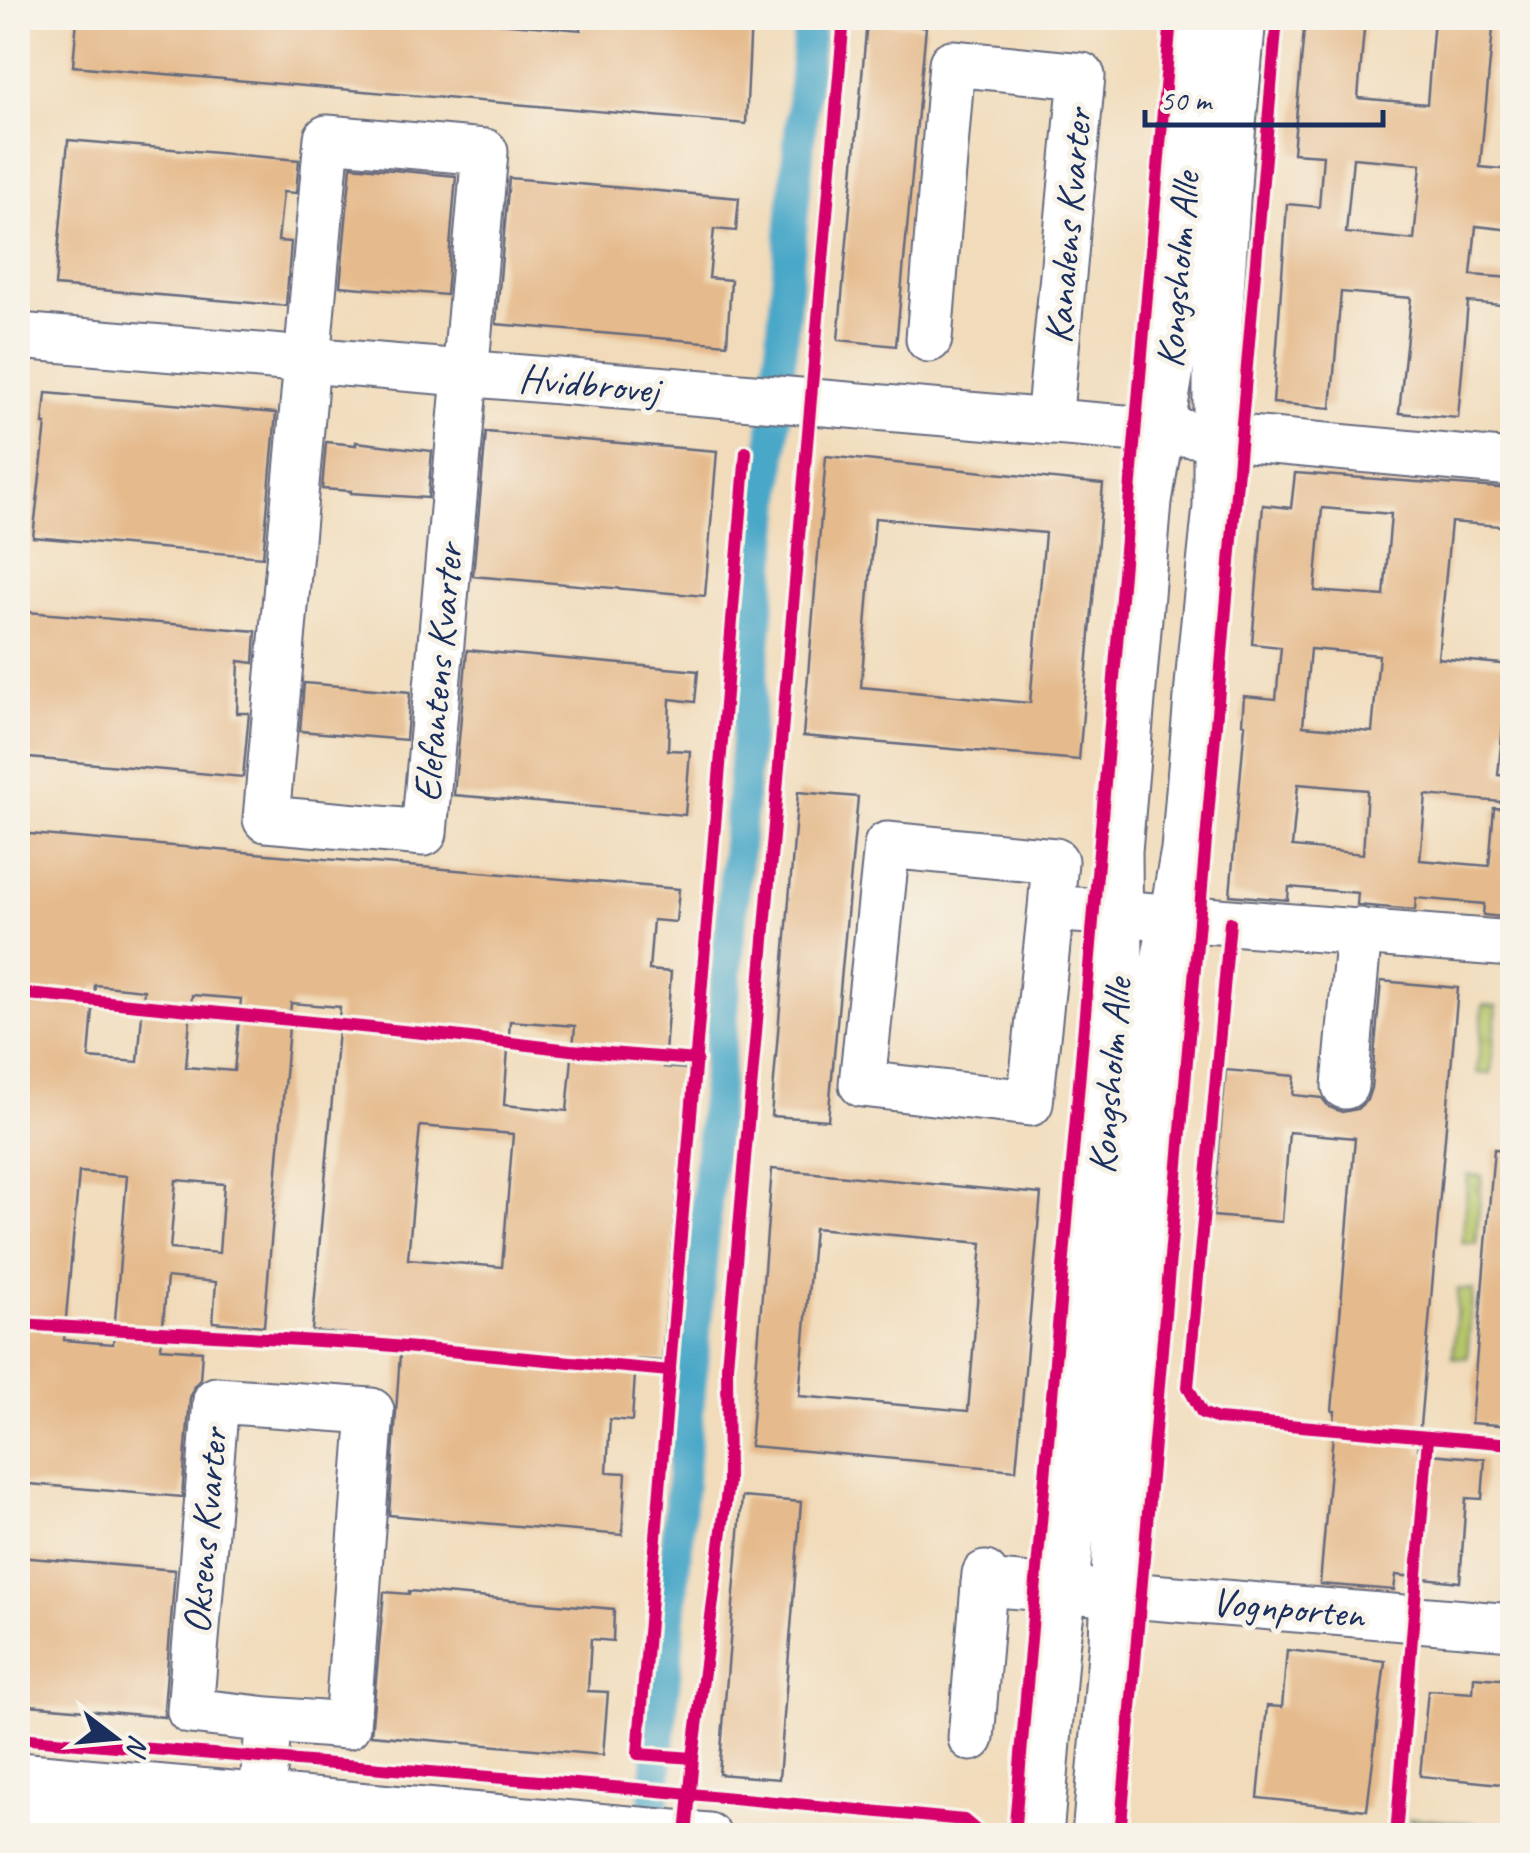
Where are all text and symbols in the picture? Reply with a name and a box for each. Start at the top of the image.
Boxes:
scale bar [1145,65,1382,127]
text: 50 m [1160,81,1213,119]
street label: Kanalens Kvarter [1033,104,1103,345]
street label: Kongsholm Alle [1145,167,1212,370]
street label: Hvidbrovej [517,353,665,415]
street label: Elefantens Kvarter [402,539,474,804]
street label: Kongsholm Alle [1077,973,1144,1176]
street label: Oksens Kvarter [171,1424,239,1636]
street label: Vognporten [1210,1576,1368,1640]
north arrow [65,1688,165,1788]
text: N [118,1732,158,1762]

